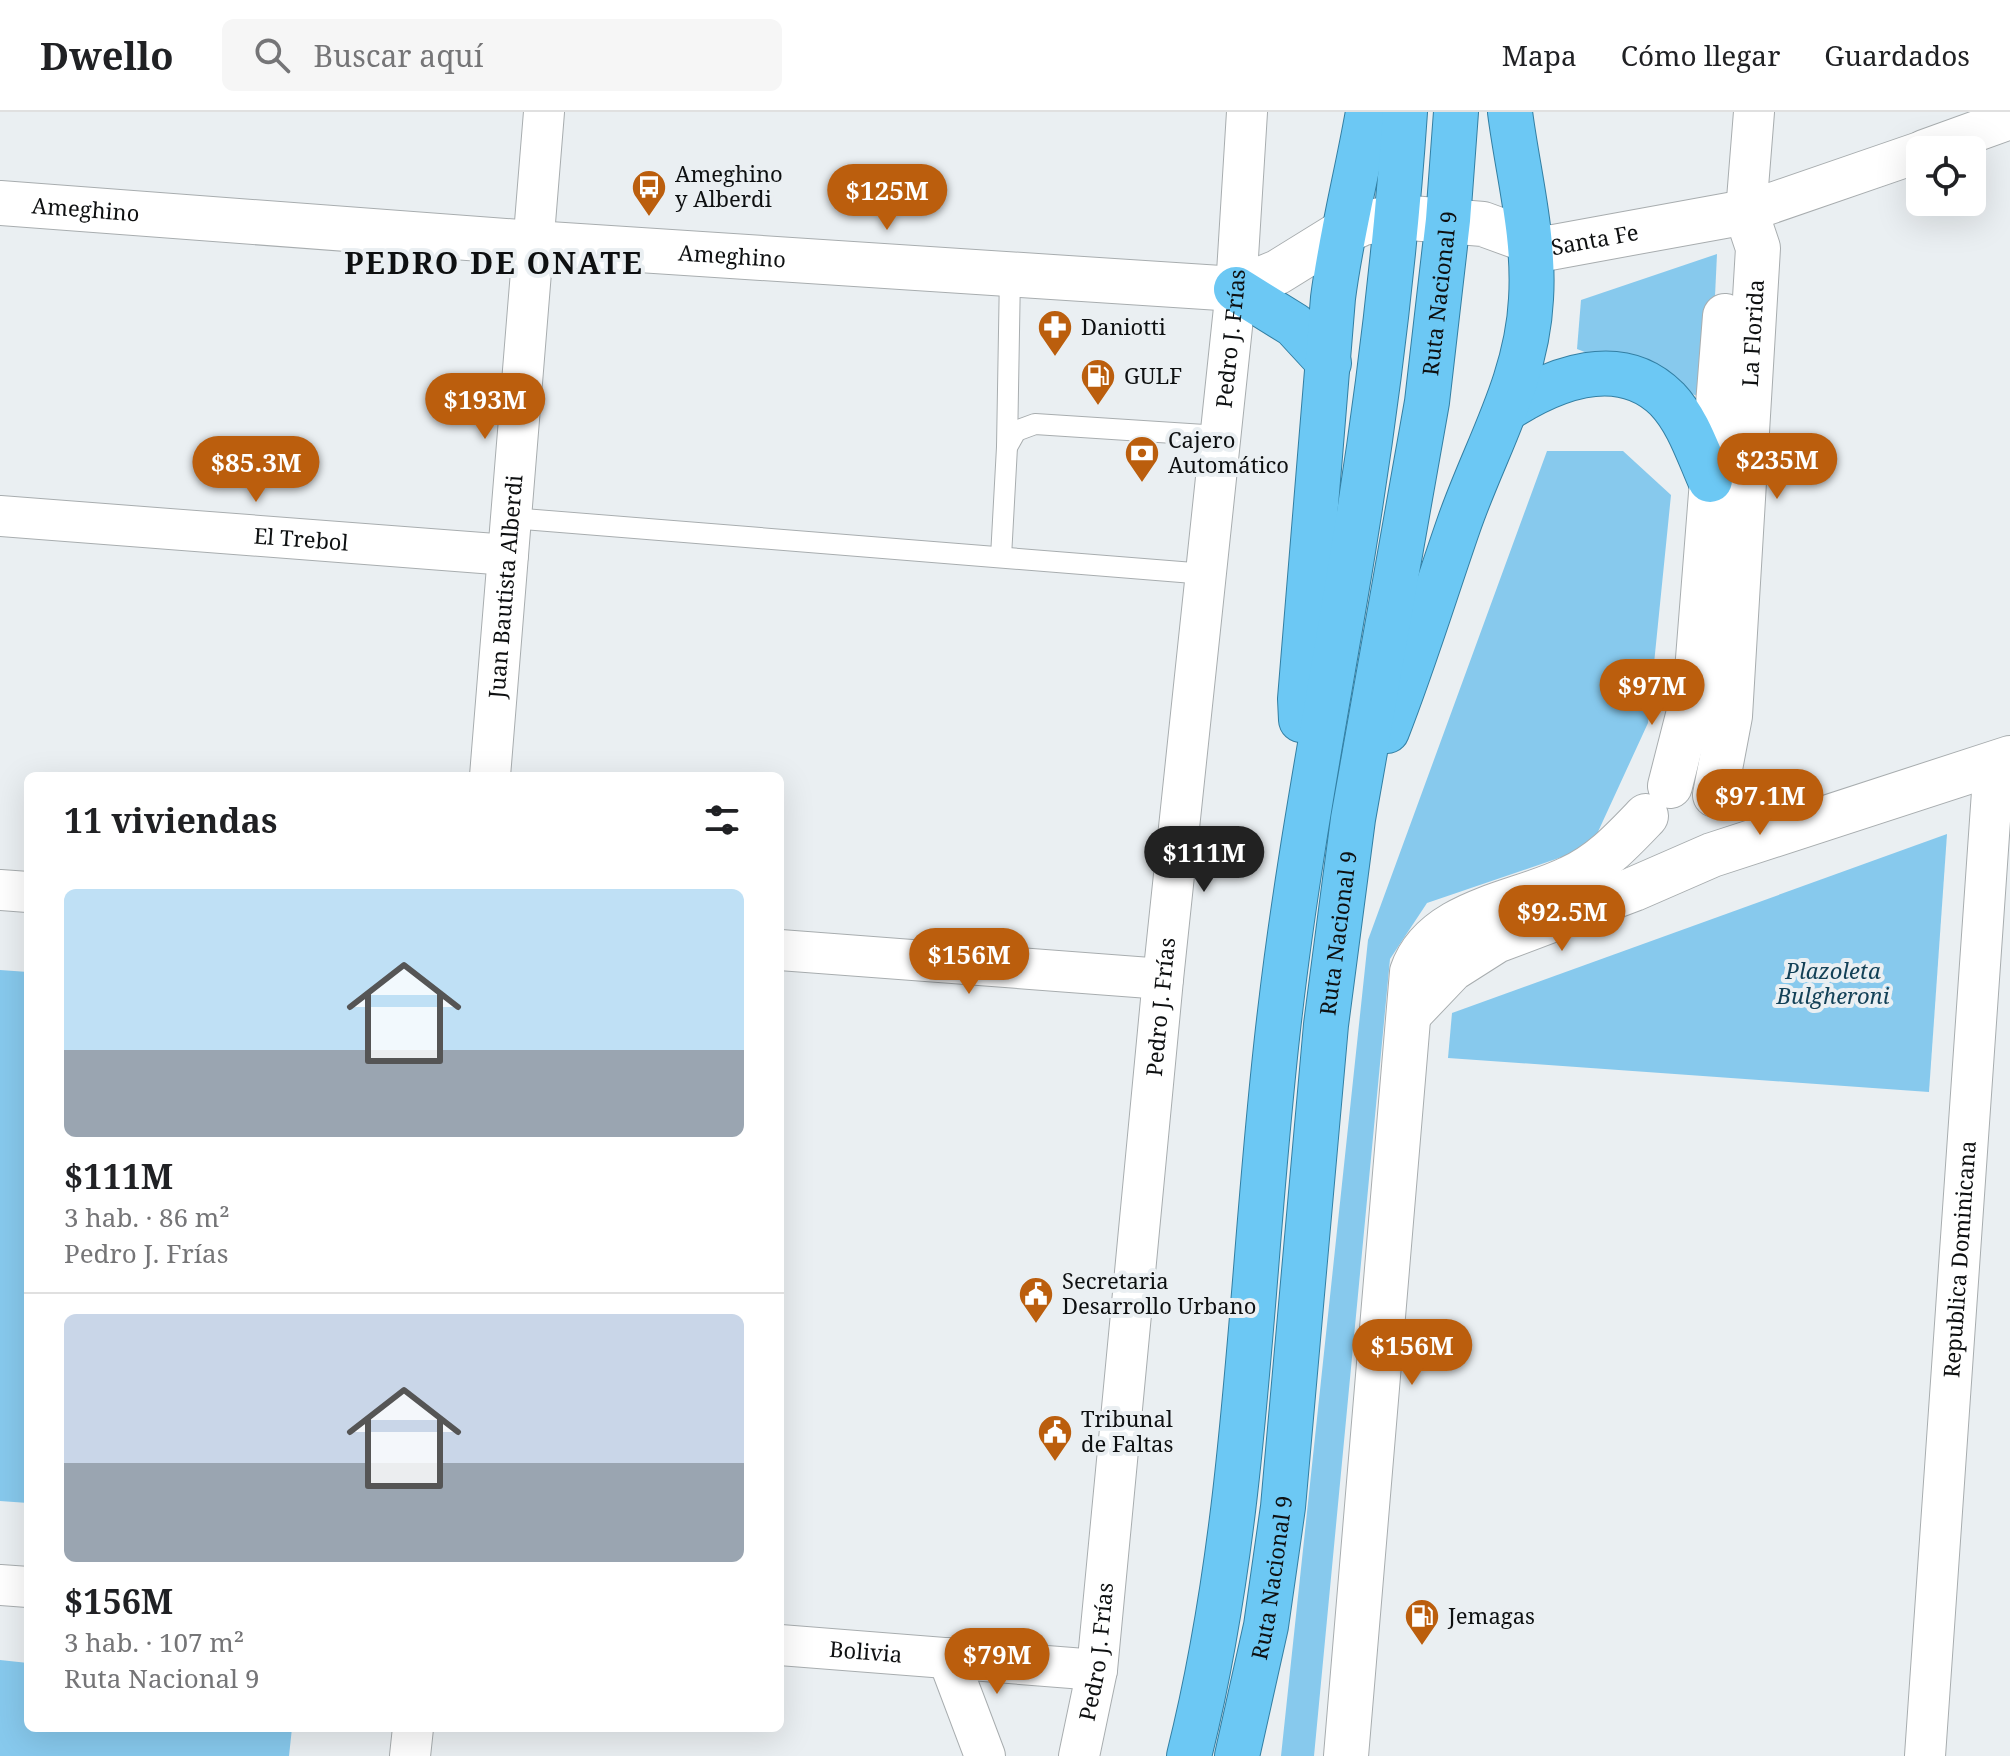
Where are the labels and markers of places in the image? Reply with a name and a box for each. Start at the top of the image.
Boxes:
place label: Ameghino y Alberdi [675,158,783,213]
pin: $125M [831,164,943,232]
bus stop icon: Ameghino y Alberdi [630,168,668,218]
pharmacy icon: Daniotti [1036,308,1074,358]
place label: Daniotti [1081,311,1166,341]
fuel station icon: GULF [1079,357,1117,407]
place label: GULF [1124,360,1182,390]
pin: $193M [429,373,541,441]
place label: Cajero Automático [1168,424,1289,479]
pin: $235M [1721,433,1833,501]
bank icon: Cajero Automático [1123,434,1161,484]
pin: $85.3M [191,436,321,504]
pin: $97M [1605,659,1699,727]
pin: $97.1M [1695,769,1825,837]
pin: $111M [1148,826,1260,894]
pin: $92.5M [1497,885,1627,953]
pin: $156M [913,928,1025,996]
place label: Secretaria Desarrollo Urbano [1062,1265,1256,1320]
public building icon: Secretaria Desarrollo Urbano [1017,1275,1055,1325]
pin: $156M [1356,1319,1468,1387]
place label: Tribunal de Faltas [1081,1403,1173,1458]
public building icon: Tribunal de Faltas [1036,1413,1074,1463]
fuel station icon: Jemagas [1403,1597,1441,1647]
place label: Jemagas [1447,1600,1535,1630]
pin: $79M [950,1628,1044,1696]

